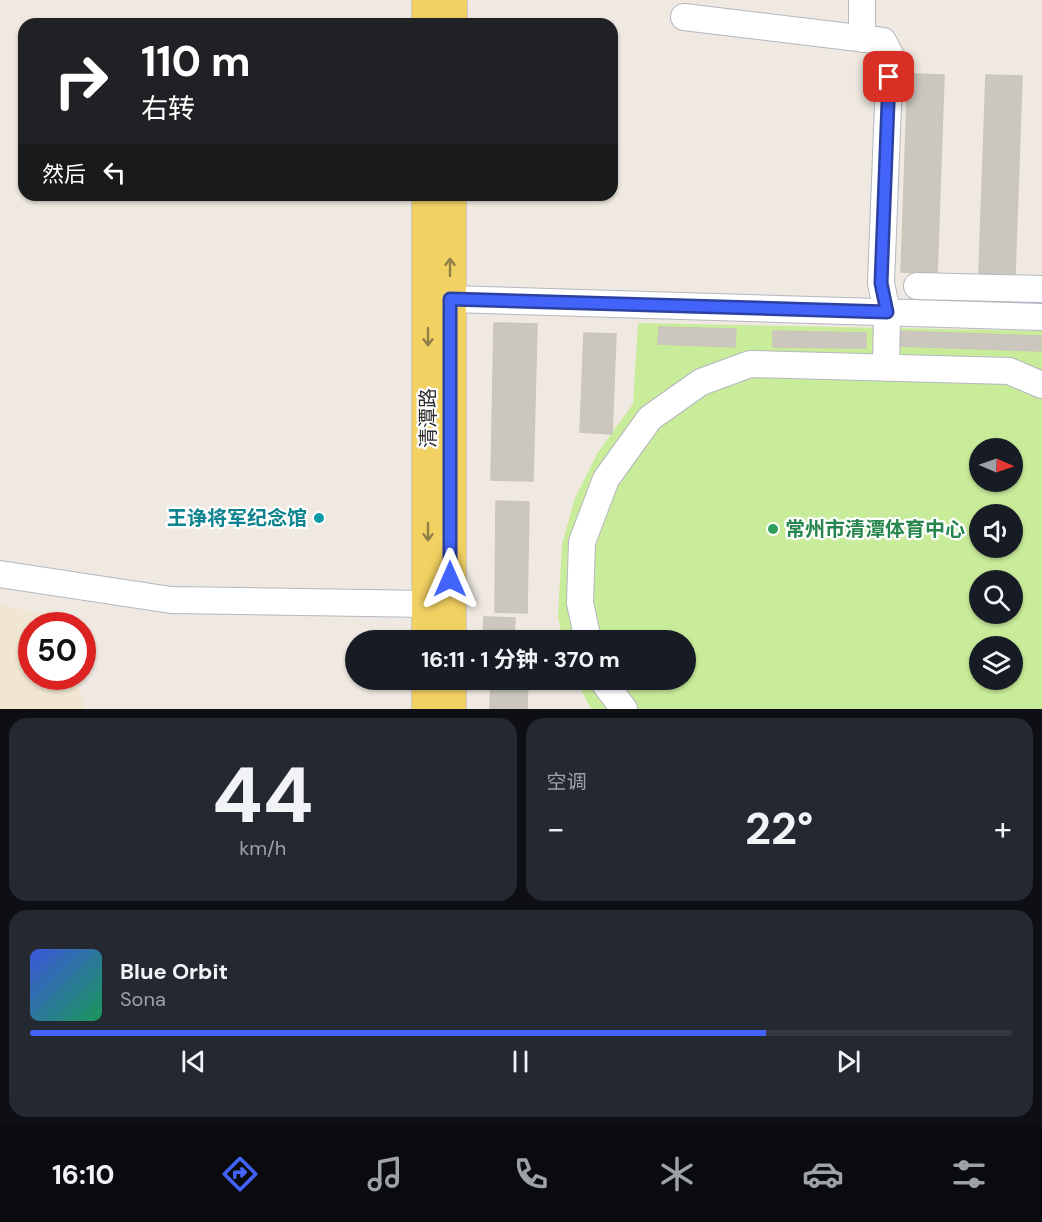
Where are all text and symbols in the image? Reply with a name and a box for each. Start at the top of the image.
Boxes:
text: 110 m [141,34,251,89]
icon: right [42,42,120,120]
pin [863,51,914,102]
icon: arrive [872,60,905,93]
text: 右转 [141,91,195,126]
icon: left [98,156,131,189]
text: 然后 [42,160,86,189]
one-way arrow [444,258,456,278]
one-way arrow [422,327,434,347]
street label: 清潭路 [415,388,441,448]
north arrow [969,438,1023,492]
map controls [969,438,1023,690]
button: sound [969,504,1023,558]
place label: 王诤将军纪念馆 [167,505,307,531]
marker: 王诤将军纪念馆 [312,511,326,525]
place label: 常州市清潭体育中心 [785,516,965,542]
one-way arrow [422,522,434,542]
marker: 常州市清潭体育中心 [766,522,780,536]
position arrow [418,547,482,611]
button: search [969,570,1023,624]
speed limit sign: 50 [18,612,96,690]
button: layers [969,636,1023,690]
text: 16:11 · 1 分钟 · 370 m [421,645,620,674]
text: 44 [212,745,313,846]
text: 空调 [547,769,587,795]
text: 22° [745,799,813,858]
text: − [547,807,565,850]
text: + [994,807,1012,850]
text: km/h [239,835,286,861]
text: Blue Orbit [120,957,228,986]
text: Sona [120,986,166,1012]
icon: previous [177,1045,210,1078]
icon: pause [504,1045,537,1078]
icon: next [832,1045,865,1078]
icon: directions [219,1153,261,1195]
icon: music [364,1153,406,1195]
icon: phone [510,1153,552,1195]
icon: climate [656,1153,698,1195]
icon: car [802,1153,844,1195]
icon: filters [948,1153,990,1195]
text: 16:10 [52,1157,115,1192]

